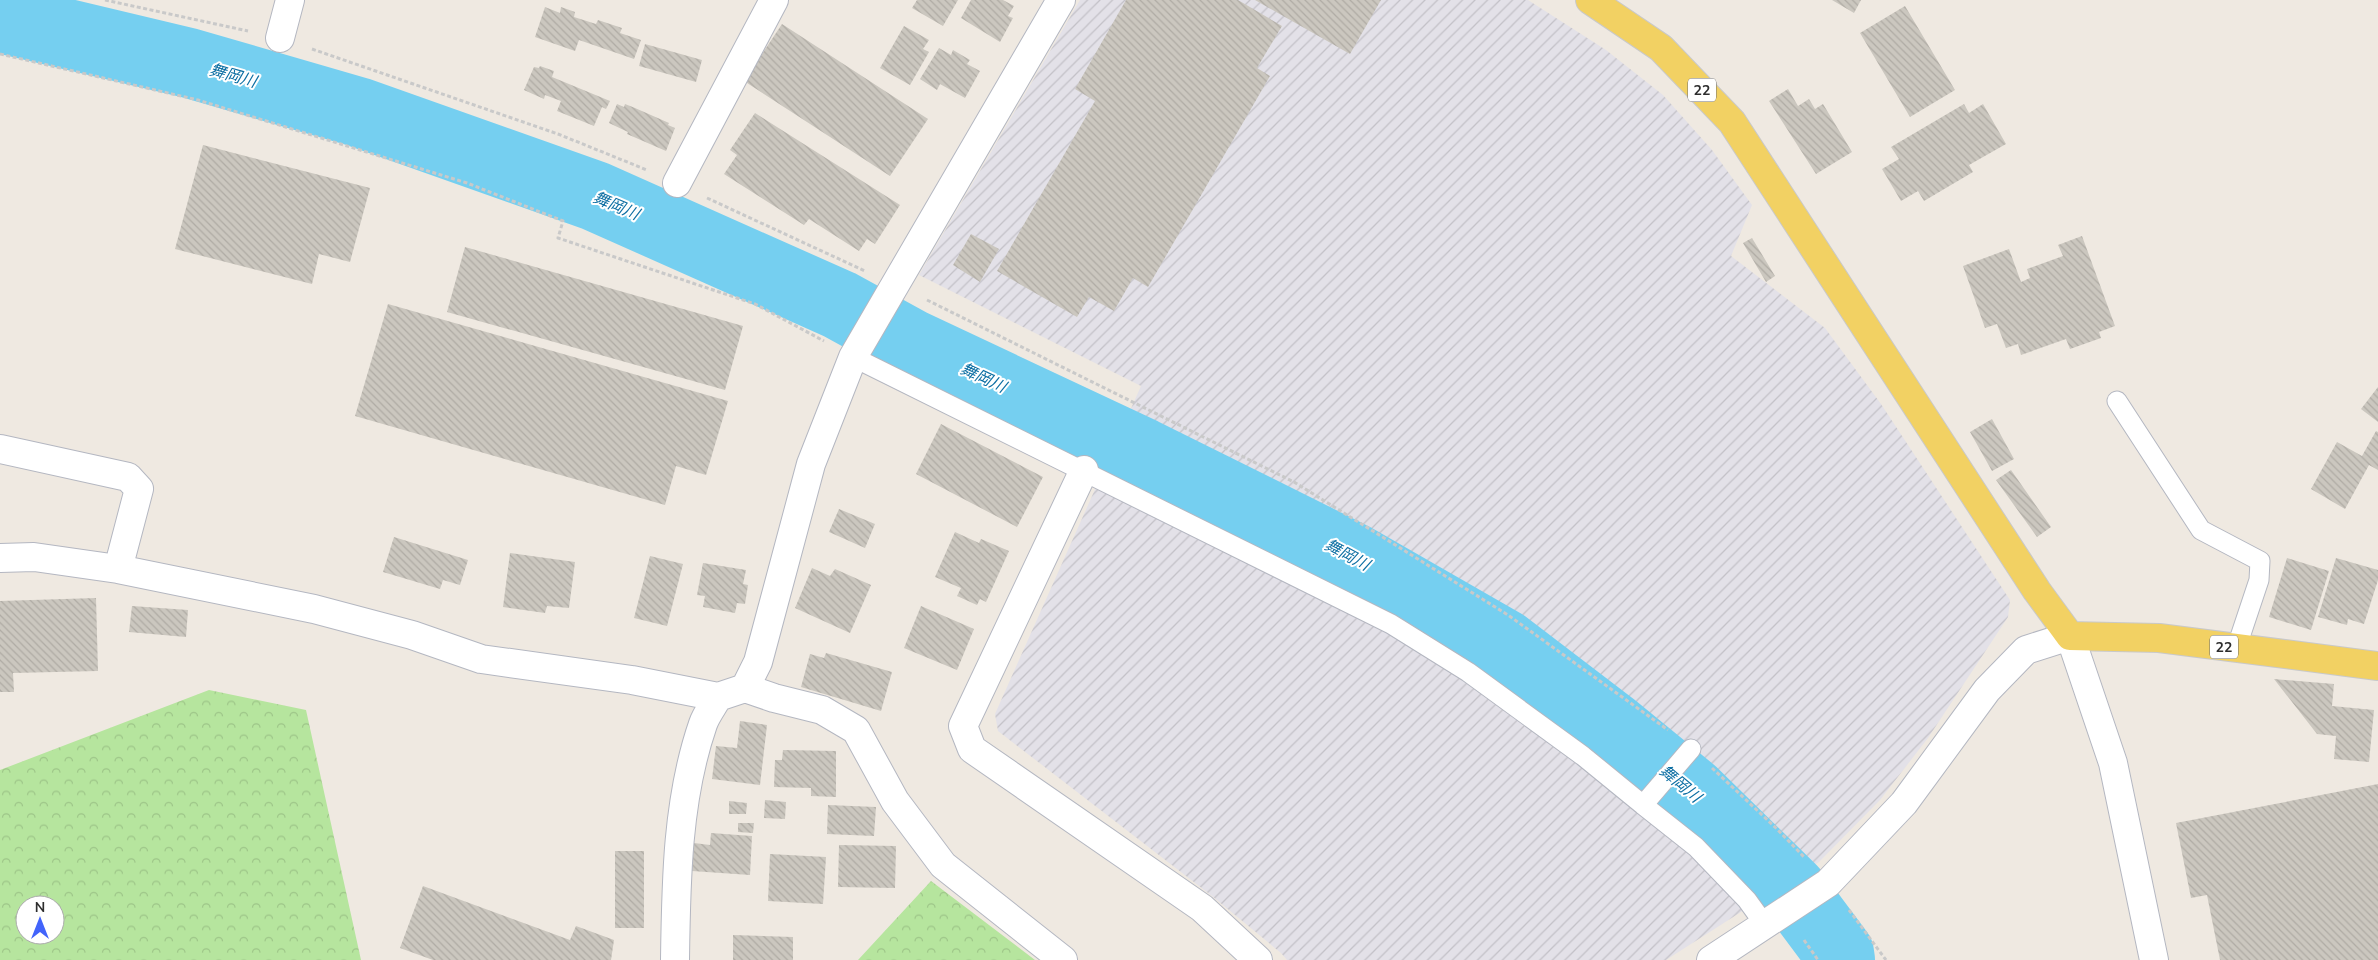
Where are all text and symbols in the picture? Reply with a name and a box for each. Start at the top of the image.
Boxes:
water label: 舞岡川 [207,59,261,94]
road number: 22 [1688,78,1716,102]
water label: 舞岡川 [590,186,644,226]
water label: 舞岡川 [957,358,1011,399]
water label: 舞岡川 [1321,534,1375,577]
road number: 22 [2210,636,2238,659]
water label: 舞岡川 [1655,760,1707,809]
north arrow [15,895,65,945]
text: N [35,898,45,917]

